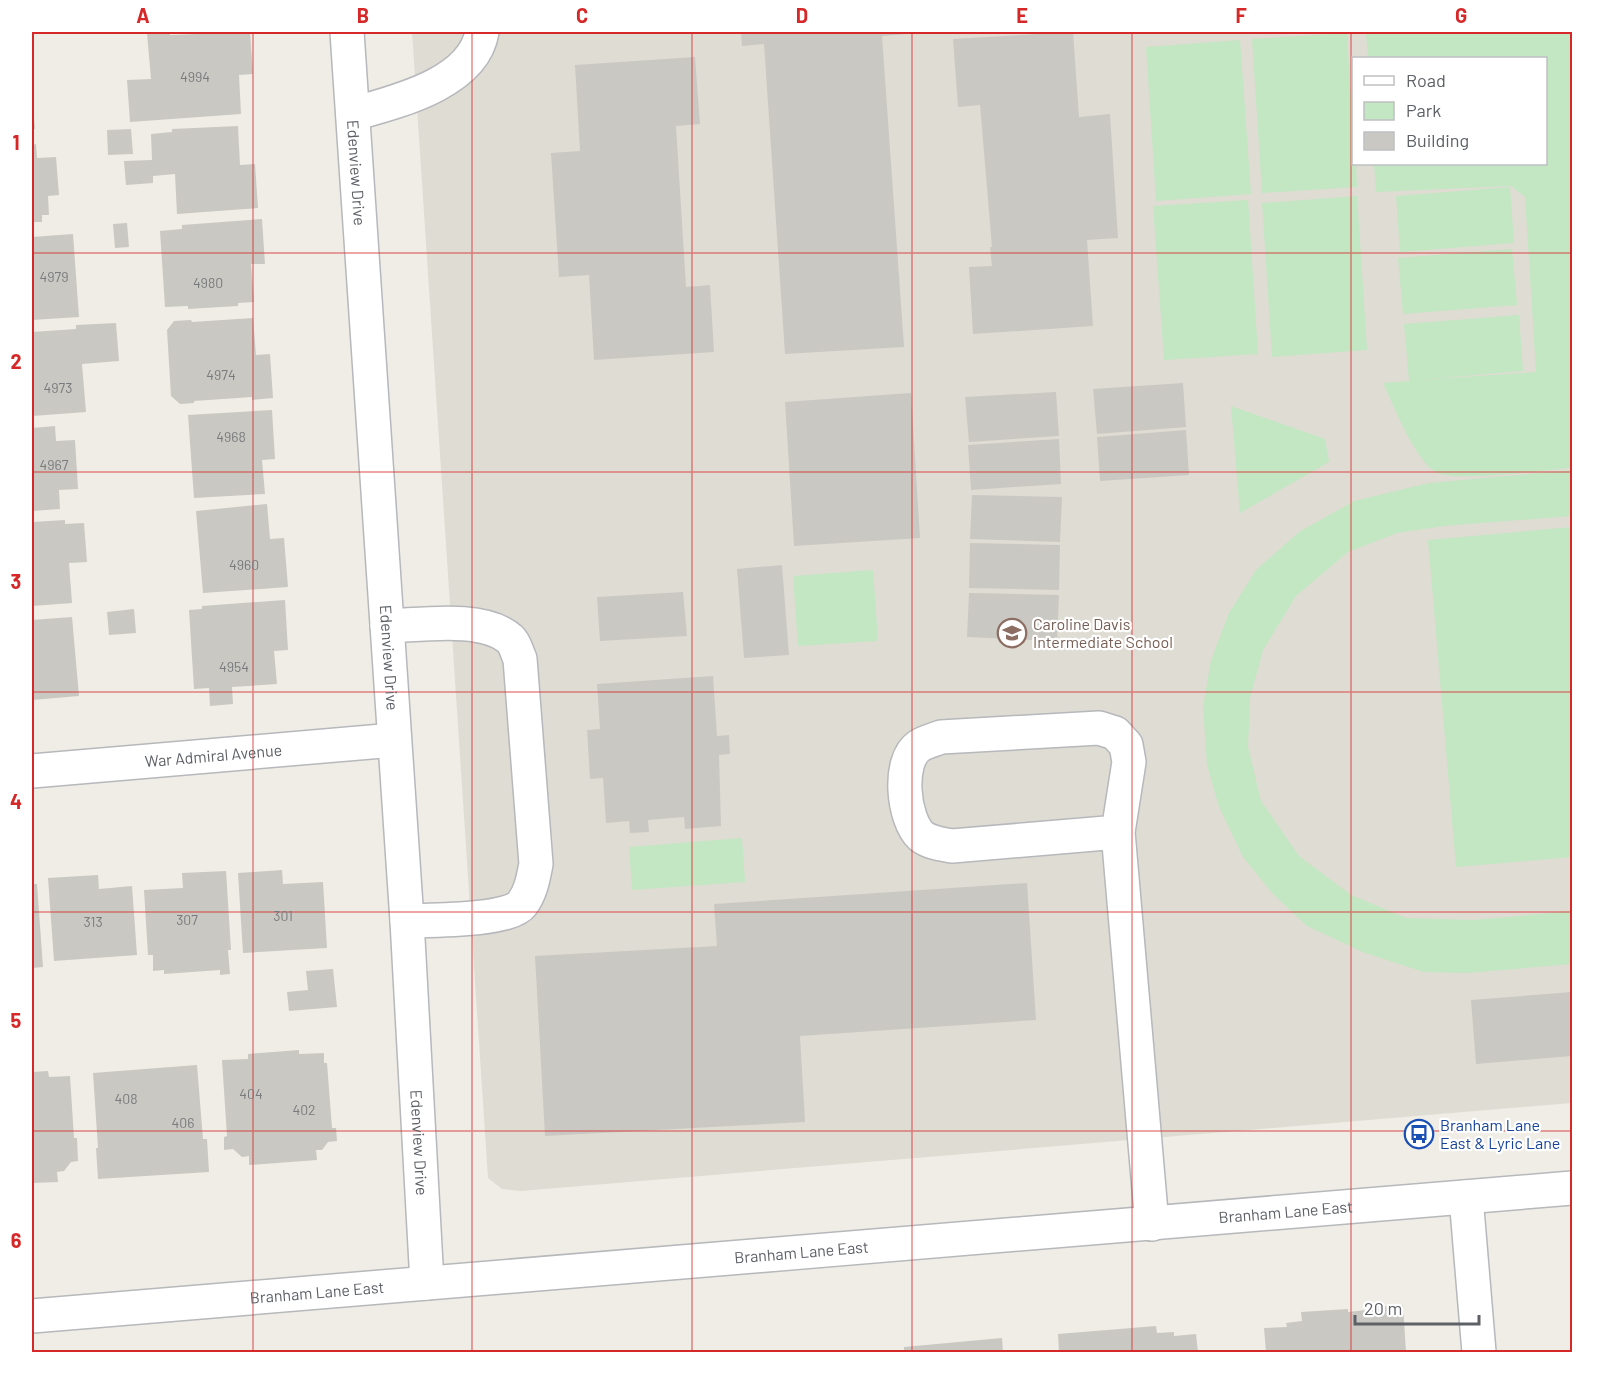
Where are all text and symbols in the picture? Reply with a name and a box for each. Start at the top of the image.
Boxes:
text: A [136,3,150,27]
text: B [357,3,369,27]
text: C [576,3,588,27]
text: D [796,3,808,27]
text: E [1016,3,1028,27]
text: F [1235,3,1247,27]
text: G [1455,3,1467,27]
legend [1352,57,1547,165]
house number: 4994 [180,68,210,85]
text: Road [1406,69,1446,91]
text: Park [1406,99,1441,121]
street label: Edenview Drive [344,119,370,226]
text: Building [1406,129,1469,151]
text: 1 [12,130,20,154]
house number: 4979 [40,268,68,285]
house number: 4980 [193,274,223,291]
text: 2 [10,349,22,373]
house number: 4974 [206,366,236,383]
house number: 4973 [44,379,72,396]
house number: 4968 [216,428,246,445]
house number: 4967 [40,456,69,473]
house number: 4960 [229,556,259,573]
text: 3 [11,569,21,593]
street label: Edenview Drive [377,604,403,711]
place label: Caroline Davis Intermediate School [1033,614,1173,651]
school or university icon: Caroline Davis Intermediate School [996,617,1028,649]
house number: 4954 [219,658,249,675]
street label: War Admiral Avenue [144,740,283,770]
text: 4 [10,789,22,813]
house number: 301 [273,907,293,924]
house number: 307 [176,911,198,928]
house number: 313 [83,913,103,930]
text: 5 [11,1008,22,1032]
house number: 404 [239,1085,263,1102]
street label: Edenview Drive [407,1089,432,1196]
house number: 408 [115,1090,137,1107]
house number: 402 [292,1101,316,1118]
house number: 406 [172,1114,194,1131]
place label: Branham Lane East & Lyric Lane [1440,1115,1560,1152]
bus stop icon: Branham Lane East & Lyric Lane [1403,1118,1435,1150]
street label: Branham Lane East [1218,1196,1354,1226]
text: 6 [11,1228,22,1252]
street label: Branham Lane East [733,1237,869,1267]
street label: Branham Lane East [249,1277,385,1307]
scale bar [1355,1288,1480,1326]
text: 20 m [1364,1297,1402,1319]

